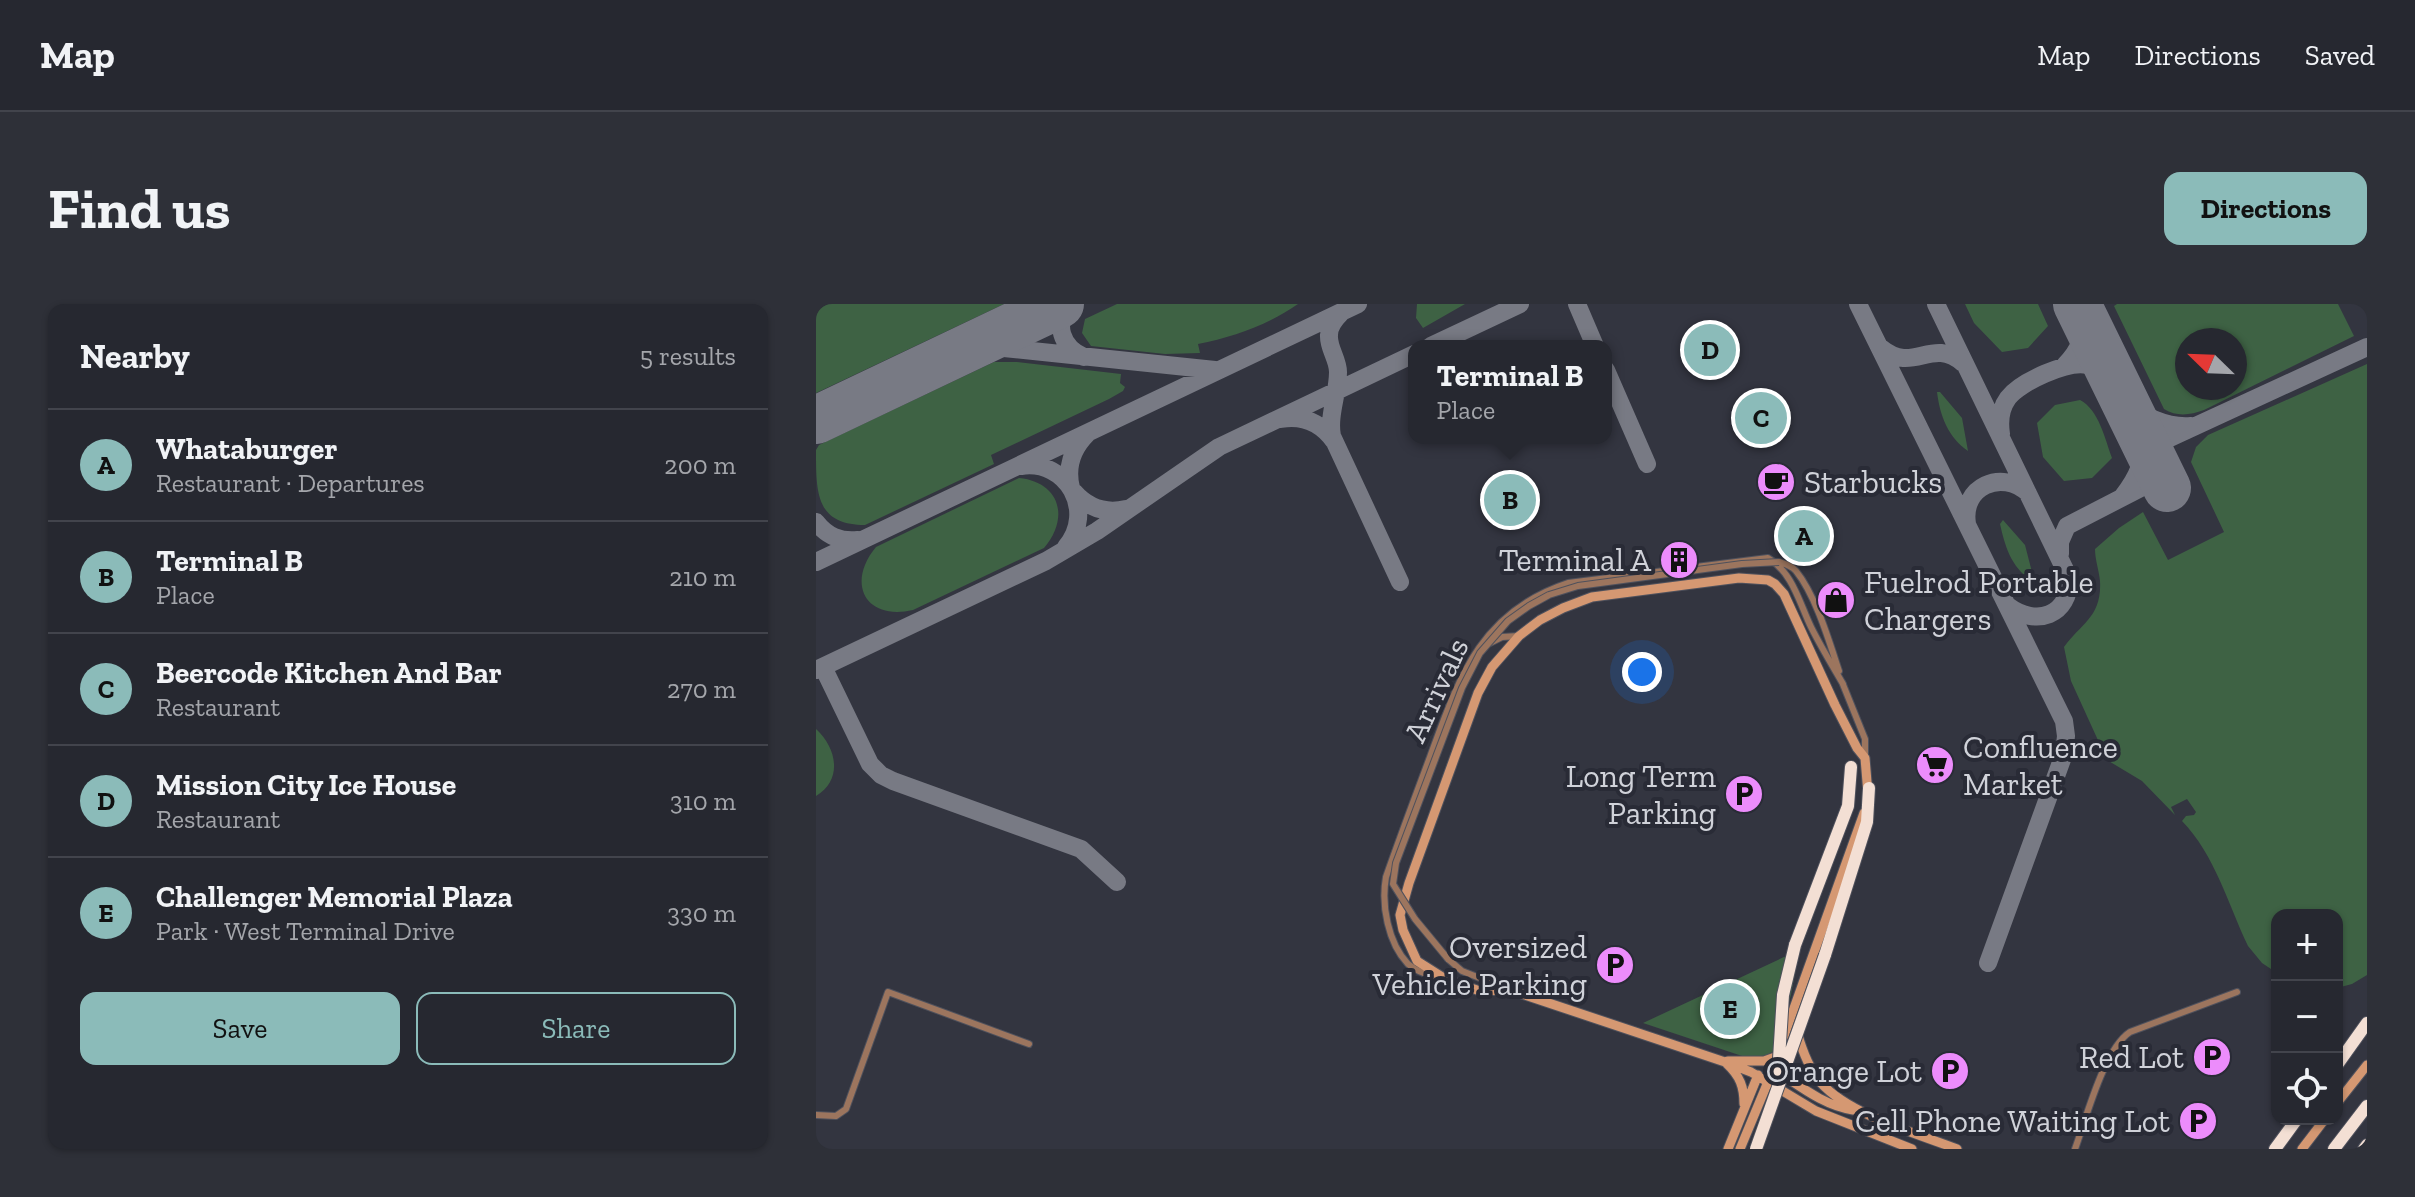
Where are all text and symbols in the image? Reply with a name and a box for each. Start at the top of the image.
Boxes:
text: Map [40,32,115,78]
text: Map [2037,39,2090,72]
text: Directions [2134,39,2261,72]
text: Saved [2305,39,2375,72]
button: Directions [2164,172,2367,245]
text: Find us [48,175,231,242]
pin: D [1684,320,1736,380]
north arrow [2175,328,2247,400]
text: Nearby [80,336,190,377]
text: 5 results [640,340,736,372]
popup [1408,340,1612,444]
text: Terminal B [1437,358,1583,394]
pin: C [1735,388,1787,448]
text: Place [1437,394,1495,426]
text: Whataburger [156,431,337,467]
text: A [97,449,115,481]
text: 200 m [664,449,736,481]
cafe icon: Starbucks [1755,461,1797,503]
place label: Starbucks [1804,463,1942,501]
text: Restaurant · Departures [156,467,425,499]
pin: B [1484,470,1536,530]
pin: A [1778,506,1830,566]
building icon: Terminal A [1658,539,1700,581]
place label: Terminal A [1499,541,1651,579]
text: Terminal B [156,543,303,579]
text: B [98,561,114,593]
text: 210 m [669,561,736,593]
place label: Fuelrod Portable Chargers [1864,563,2094,638]
text: Place [156,579,215,611]
shop icon: Fuelrod Portable Chargers [1815,579,1857,621]
street label: Arrivals [1395,632,1477,748]
your location [1622,652,1662,692]
text: Beercode Kitchen And Bar [156,655,502,691]
text: C [98,673,114,705]
text: 270 m [667,673,736,705]
text: Restaurant [156,691,280,723]
place label: Confluence Market [1963,728,2118,803]
supermarket icon: Confluence Market [1914,744,1956,786]
place label: Long Term Parking [1566,757,1716,832]
text: Mission City Ice House [156,767,456,803]
parking icon: Long Term Parking [1723,773,1765,815]
text: D [97,785,115,817]
text: 310 m [670,785,736,817]
text: Restaurant [156,803,280,835]
text: Challenger Memorial Plaza [156,879,513,915]
text: E [98,897,114,929]
text: 330 m [667,897,736,929]
map controls [2271,909,2343,1125]
button: + [2271,909,2343,981]
text: Park · West Terminal Drive [156,915,455,947]
place label: Oversized Vehicle Parking [1372,928,1587,1003]
parking icon: Oversized Vehicle Parking [1594,944,1636,986]
pin: E [1704,979,1756,1039]
button: − [2271,981,2343,1053]
button: Save [80,992,400,1065]
button: Share [416,992,736,1065]
parking icon: Red Lot [2191,1036,2233,1078]
place label: Red Lot [2079,1038,2184,1076]
parking icon: Orange Lot [1929,1050,1971,1092]
place label: Orange Lot [1766,1052,1922,1090]
button: locate [2271,1053,2343,1125]
parking icon: Cell Phone Waiting Lot [2177,1100,2219,1142]
place label: Cell Phone Waiting Lot [1855,1102,2170,1140]

